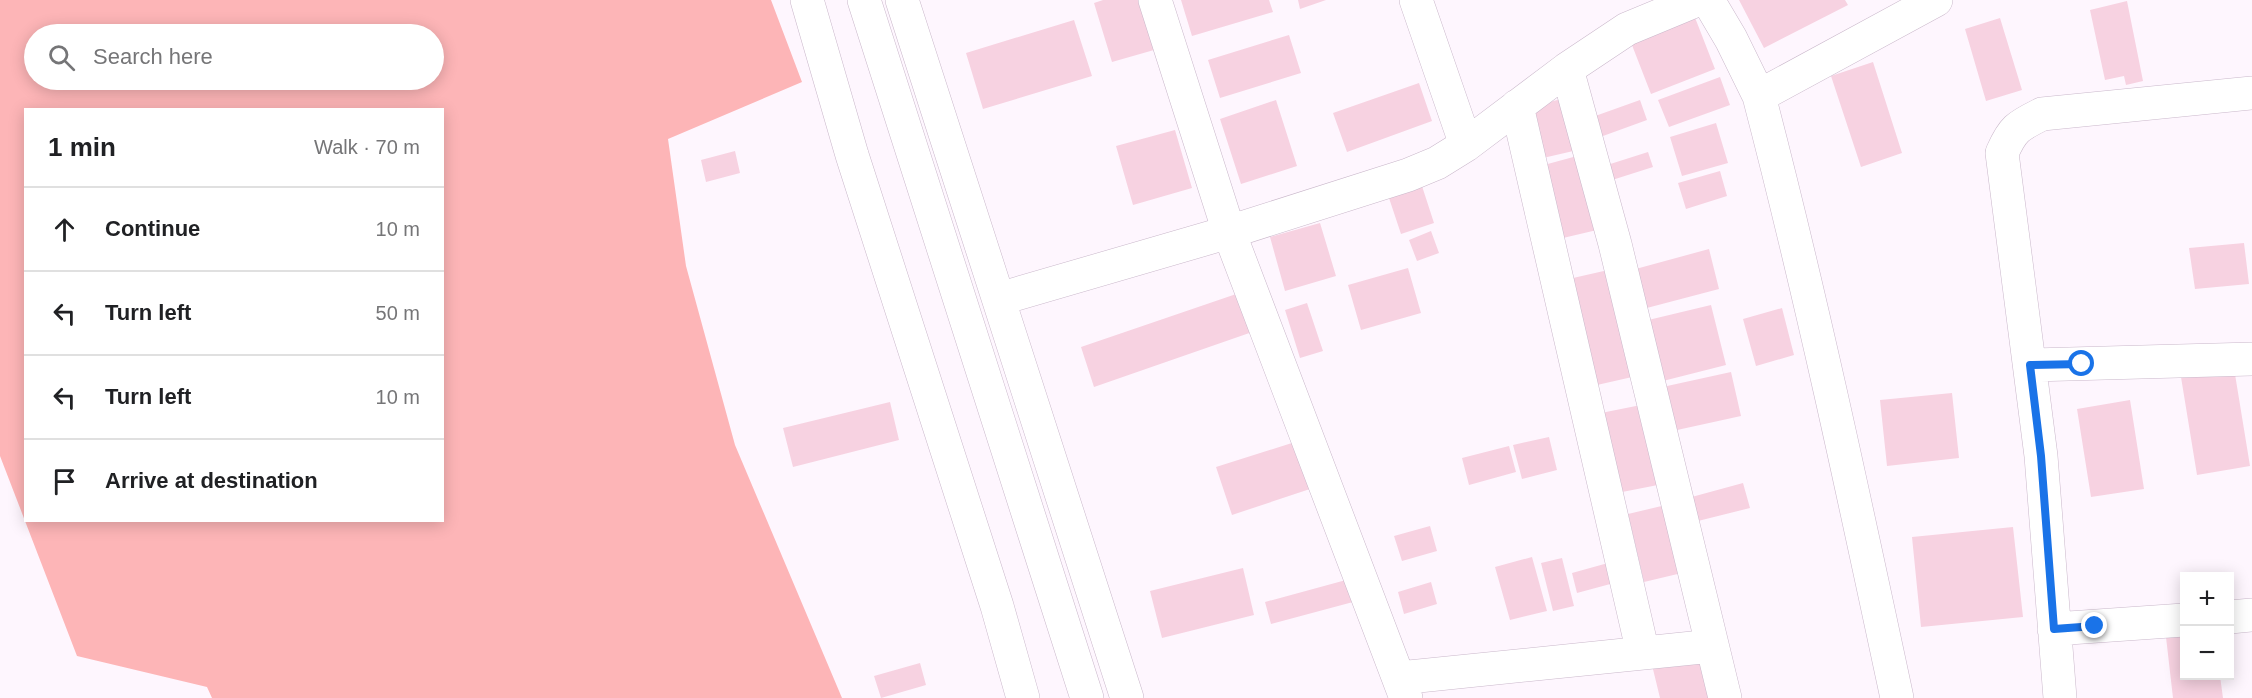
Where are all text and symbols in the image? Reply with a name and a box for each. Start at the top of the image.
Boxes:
search box [24,24,444,90]
icon: search [45,41,78,74]
text: Search here [93,44,213,69]
text: 1 min [48,132,116,162]
text: Walk · 70 m [314,136,420,158]
icon: ahead [48,213,81,246]
text: Continue [105,216,200,241]
text: 10 m [376,218,420,240]
icon: left [48,297,81,330]
text: Turn left [105,300,191,325]
text: 50 m [376,302,420,324]
route start [2068,350,2094,376]
icon: left [48,381,81,414]
text: Turn left [105,384,191,409]
text: 10 m [376,386,420,408]
icon: arrive [48,465,81,498]
text: Arrive at destination [105,468,318,493]
map controls [2180,572,2234,680]
button: + [2180,572,2234,626]
route end [2081,612,2107,638]
button: − [2180,626,2234,680]

